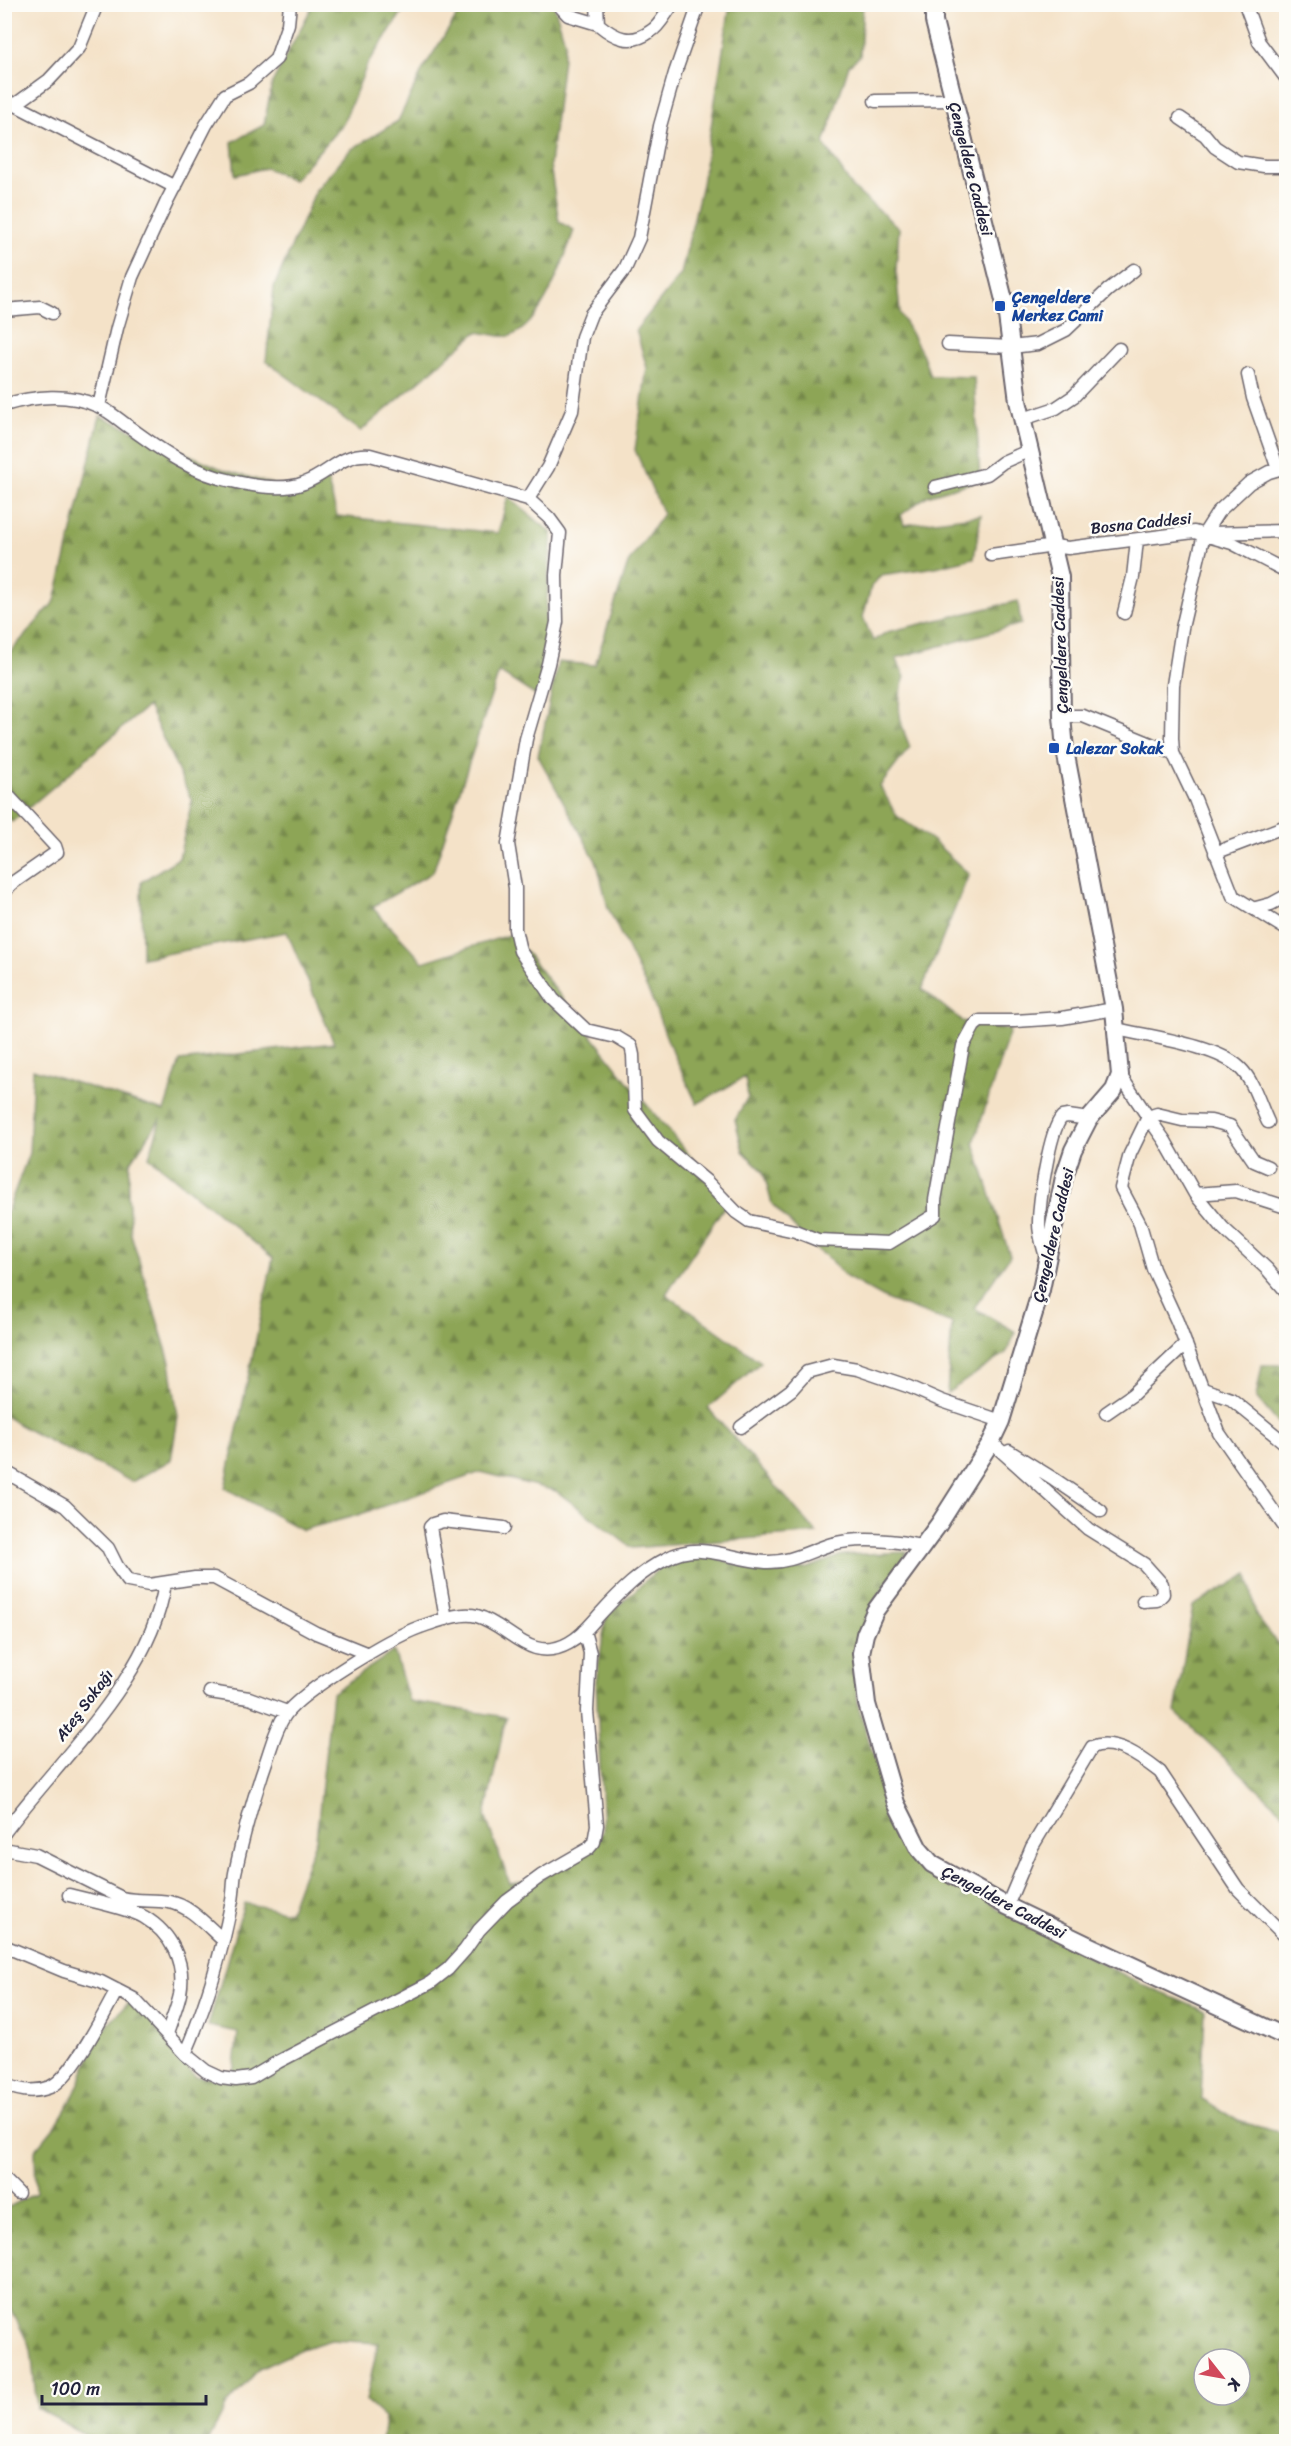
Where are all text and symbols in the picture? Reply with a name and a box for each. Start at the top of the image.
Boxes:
street label: Çengeldere Caddesi [940,99,1002,240]
place label: Çengeldere Merkez Cami [1011,283,1105,330]
marker: Çengeldere Merkez Cami [993,299,1007,313]
street label: Bosna Caddesi [1089,503,1193,543]
street label: Çengeldere Caddesi [1043,575,1077,714]
place label: Lalezar Sokak [1066,734,1164,763]
marker: Lalezar Sokak [1047,741,1061,755]
street label: Çengeldere Caddesi [1023,1164,1083,1305]
street label: Ateş Sokağı [46,1663,121,1748]
street label: Çengeldere Caddesi [937,1857,1072,1947]
north arrow [1192,2347,1252,2407]
scale bar [42,2368,206,2406]
text: K [1219,2372,1250,2397]
text: 100 m [51,2373,100,2405]

